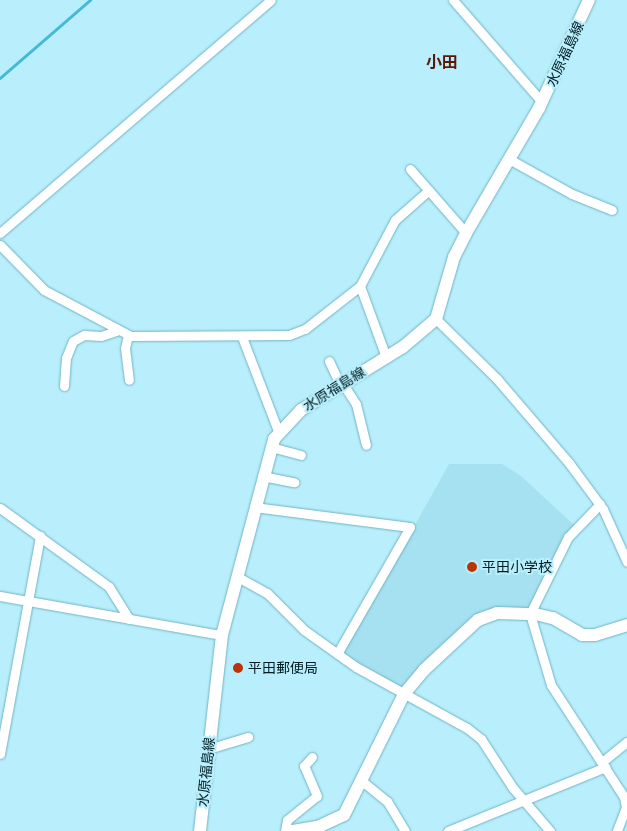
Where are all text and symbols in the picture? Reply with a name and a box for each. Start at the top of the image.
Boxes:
street label: 水原福島線 [543,19,587,89]
district label: 小田 [426,53,458,73]
street label: 水原福島線 [300,363,368,415]
place label: 平田小学校 [482,559,552,575]
marker: 平田小学校 [466,561,478,573]
place label: 平田郵便局 [248,660,318,676]
marker: 平田郵便局 [232,662,244,674]
street label: 水原福島線 [194,736,218,808]

